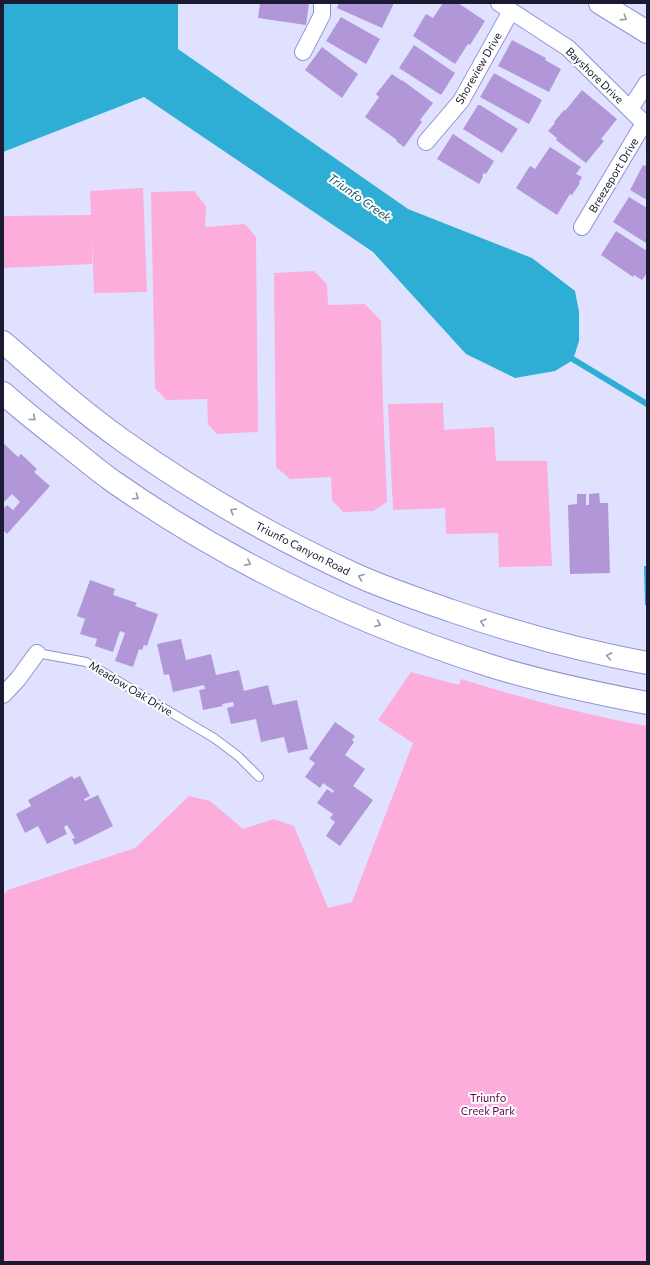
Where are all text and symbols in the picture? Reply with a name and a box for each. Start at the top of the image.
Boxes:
one-way arrow [619,13,626,20]
street label: Shoreview Drive [452,30,504,106]
street label: Bayshore Drive [564,44,627,106]
street label: Breezeport Drive [586,135,641,215]
water label: Triunfo Creek [326,170,395,224]
one-way arrow [28,414,36,421]
one-way arrow [132,492,139,499]
one-way arrow [230,508,237,515]
street label: Triunfo Canyon Road [254,519,352,577]
one-way arrow [244,559,251,566]
one-way arrow [358,574,365,582]
one-way arrow [480,618,487,626]
one-way arrow [375,620,382,628]
one-way arrow [605,652,612,660]
street label: Meadow Oak Drive [87,658,175,718]
park label: Triunfo Creek Park [461,1091,515,1117]

